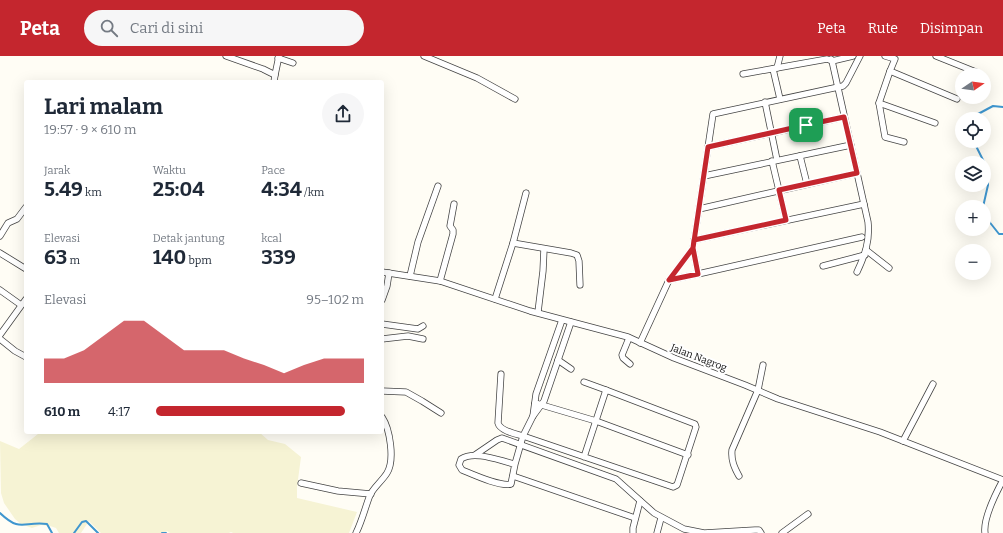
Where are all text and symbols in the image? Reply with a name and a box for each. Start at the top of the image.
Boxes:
search box [84,10,364,46]
text: Peta [20,17,60,40]
icon: search [98,17,120,39]
text: Cari di sini [130,19,203,37]
text: Peta [817,20,846,37]
text: Rute [868,20,898,37]
text: Disimpan [920,20,983,37]
north arrow [955,68,991,104]
map controls [955,68,991,280]
text: Lari malam [44,93,163,120]
button: share [322,93,364,135]
pin [789,108,823,142]
button: locate [955,112,991,148]
icon: arrive [795,114,817,136]
text: 19:57 · 9 × 610 m [44,122,136,137]
button: layers [955,156,991,192]
text: Jarak [44,164,70,177]
text: Waktu [153,164,186,177]
text: Pace [261,164,285,177]
text: 5.49 [44,177,83,201]
text: 25:04 [153,177,204,201]
text: 4:34 [261,177,302,201]
text: km [83,186,102,199]
text: /km [302,186,324,199]
button: + [955,200,991,236]
text: Elevasi [44,232,80,245]
text: Detak jantung [153,232,225,245]
text: kcal [261,232,282,245]
button: − [955,244,991,280]
text: 63 [44,245,67,269]
text: 140 [153,245,186,269]
text: 339 [261,245,296,269]
text: m [67,254,80,267]
text: bpm [186,254,212,267]
text: Elevasi [44,292,86,307]
text: 95–102 m [306,292,364,307]
street label: Jalan Nagrog [668,341,729,374]
text: 610 m [44,404,80,419]
text: 4:17 [108,404,130,419]

